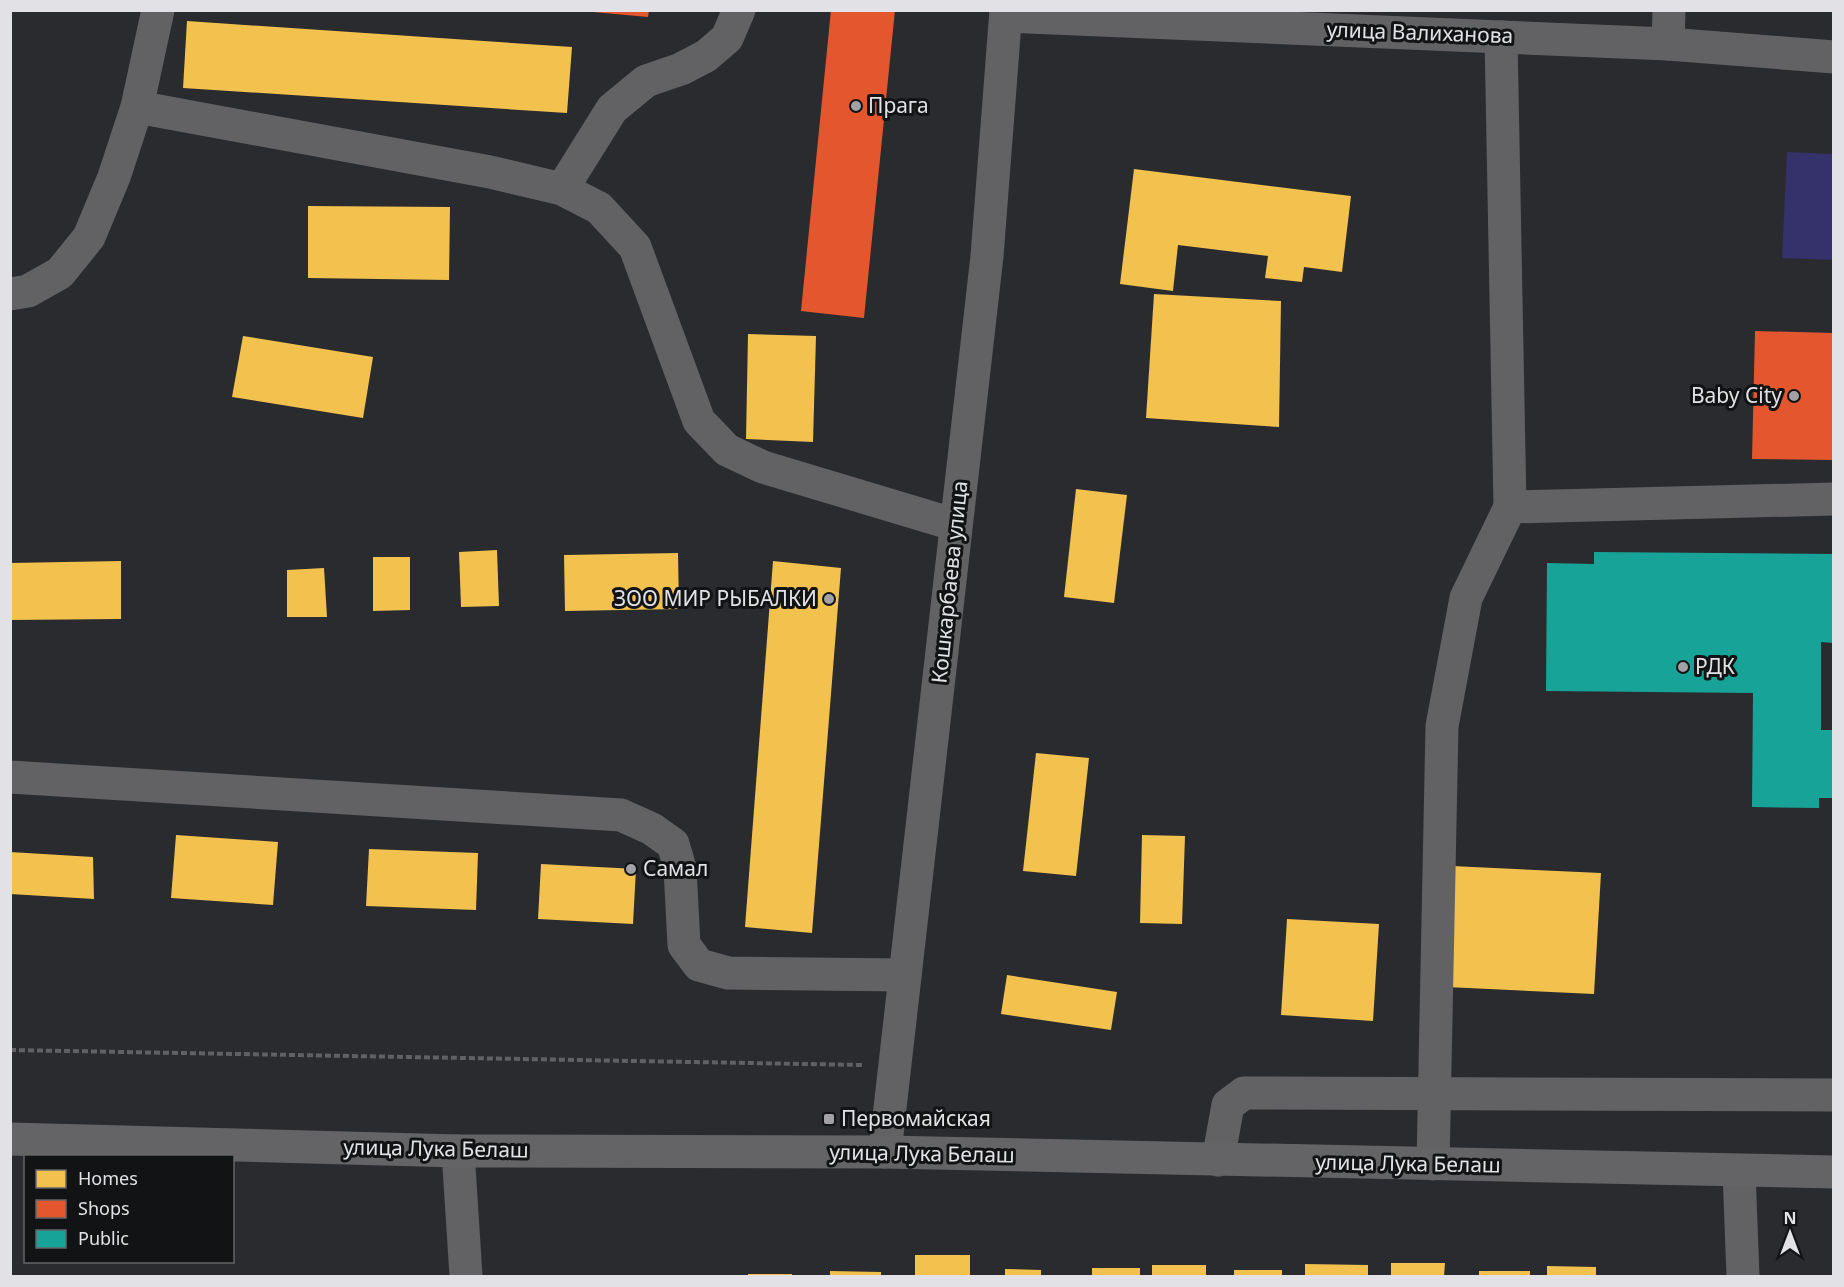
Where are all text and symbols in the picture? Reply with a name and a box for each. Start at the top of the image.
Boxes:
street label: улица Валиханова [1326,15,1514,49]
place label: Прага [868,91,929,119]
marker: Прага [849,99,863,113]
place label: Baby City [1691,381,1782,409]
marker: Baby City [1787,389,1801,403]
street label: Кошкарбаева улица [924,479,974,685]
place label: ЗОО МИР РЫБАЛКИ [614,584,817,612]
marker: ЗОО МИР РЫБАЛКИ [822,592,836,606]
place label: РДК [1695,652,1735,680]
marker: РДК [1676,660,1690,674]
place label: Самал [643,854,708,882]
marker: Самал [624,862,638,876]
place label: Первомайская [841,1104,991,1132]
marker: Первомайская [822,1112,836,1126]
street label: улица Лука Белаш [343,1132,529,1164]
street label: улица Лука Белаш [829,1137,1015,1169]
street label: улица Лука Белаш [1315,1147,1501,1179]
legend [24,1155,234,1263]
text: Homes [78,1166,138,1190]
text: Shops [78,1196,130,1220]
north arrow [1760,1203,1820,1263]
text: N [1783,1207,1797,1229]
text: Public [78,1226,129,1250]

